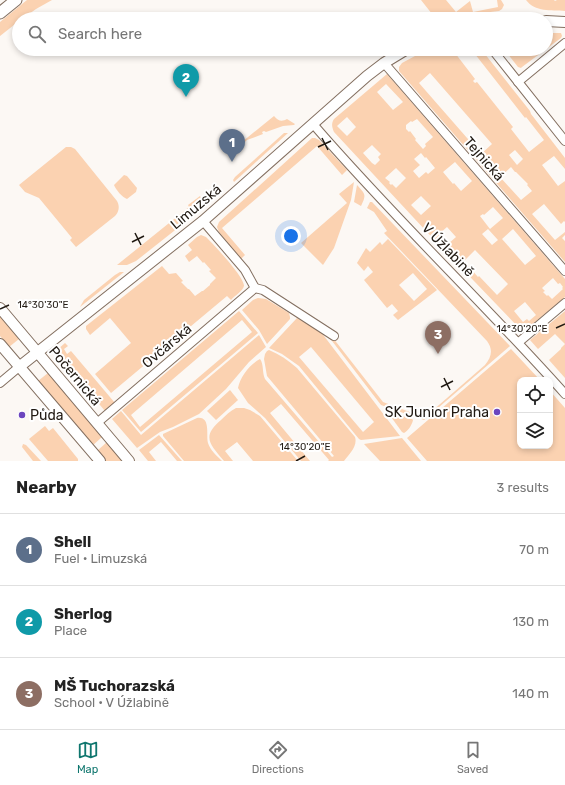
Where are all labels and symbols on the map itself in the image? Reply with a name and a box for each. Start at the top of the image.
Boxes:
pin: 2 [173,64,199,97]
pin: 1 [219,129,245,162]
street label: Tejnická [460,134,508,184]
street label: Limuzská [167,181,225,233]
street label: V Úžlabině [418,219,479,281]
your location [281,226,301,246]
text: 14°30'30"E [17,299,69,311]
street label: Ovčárská [139,320,195,372]
pin: 3 [425,321,451,354]
text: 14°30'20"E [497,323,547,335]
street label: Počernická [45,343,105,409]
place label: SK Junior Praha [385,404,489,421]
place label: Půda [30,407,63,424]
marker: SK Junior Praha [492,407,502,417]
marker: Půda [17,410,27,420]
text: 14°30'20"E [280,441,330,453]

